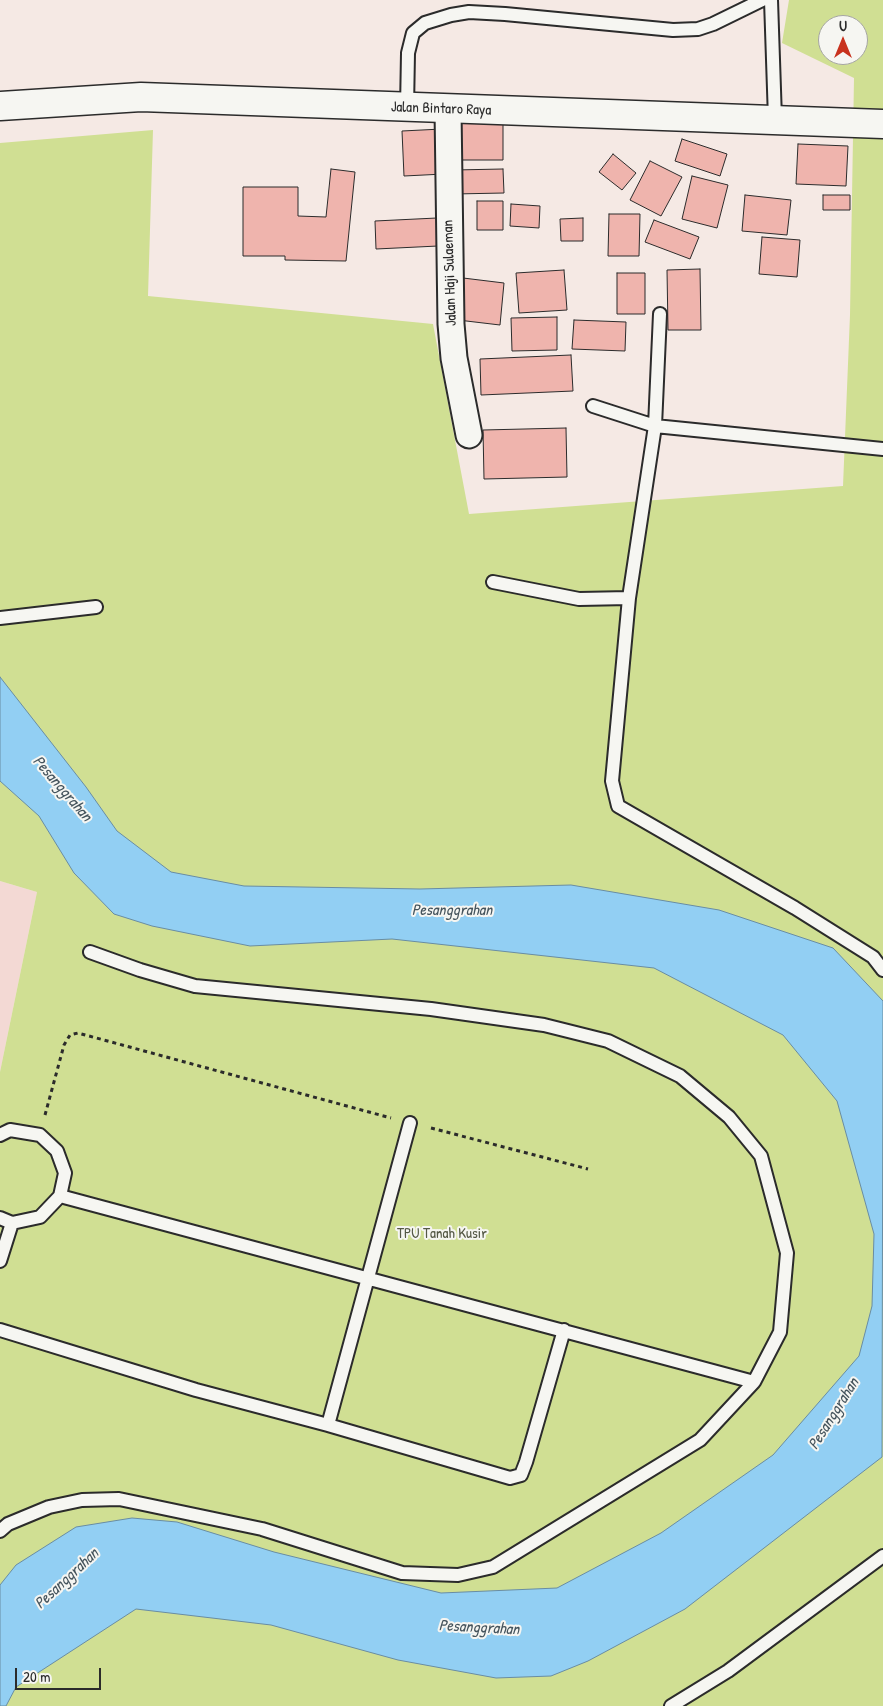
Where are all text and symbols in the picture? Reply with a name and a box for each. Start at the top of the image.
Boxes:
north arrow [818,15,868,65]
text: U [839,16,847,35]
street label: Jalan Bintaro Raya [390,98,492,120]
street label: Jalan Haji Sulaeman [439,220,461,326]
water label: Pesanggrahan [28,752,96,826]
water label: Pesanggrahan [412,901,492,921]
park label: TPU Tanah Kusir [397,1225,487,1243]
water label: Pesanggrahan [804,1375,864,1453]
water label: Pesanggrahan [31,1544,103,1614]
water label: Pesanggrahan [438,1616,520,1640]
scale bar [18,1658,104,1690]
text: 20 m [23,1666,50,1687]

